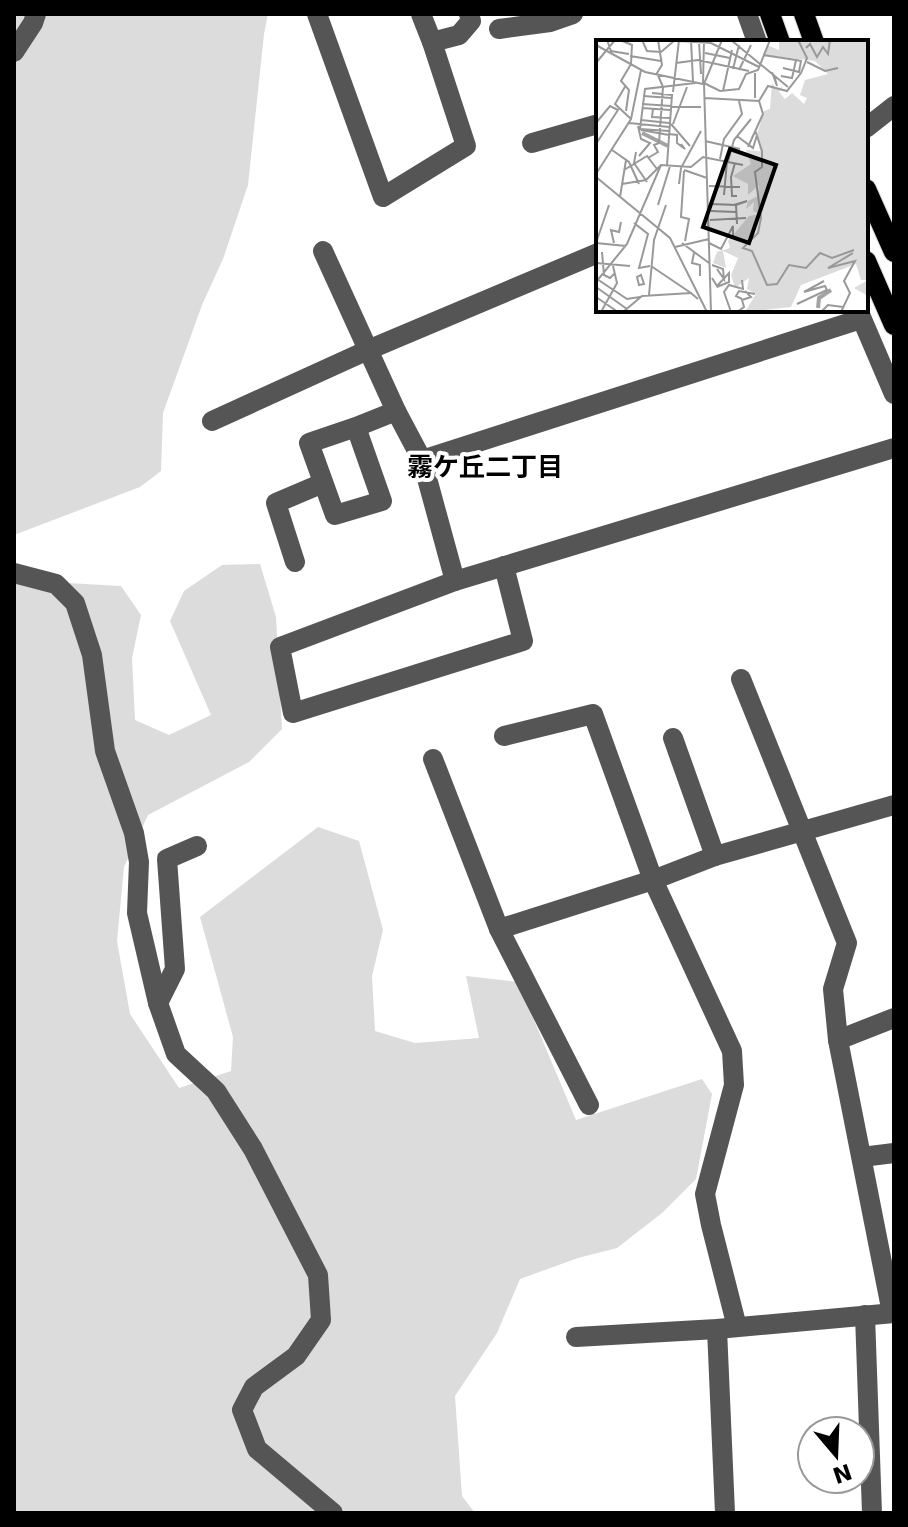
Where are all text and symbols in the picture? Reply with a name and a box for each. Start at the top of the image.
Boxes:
inset map [596,40,868,312]
district label: 霧ケ丘二丁目 [407,452,563,482]
north arrow [796,1415,876,1495]
text: N [830,1459,855,1488]

